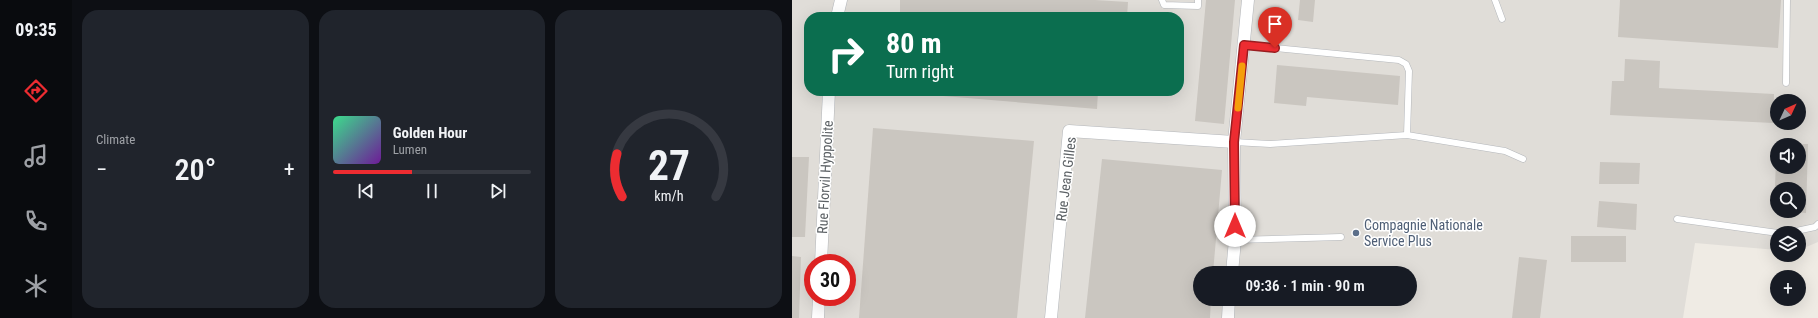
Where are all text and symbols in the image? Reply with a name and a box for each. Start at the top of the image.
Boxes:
pin [1258,7.0,1292,48]
icon: arrive [1264,13,1286,35]
text: 09:35 [15,19,57,40]
text: 80 m [886,27,942,60]
icon: right [820,28,872,80]
text: Turn right [886,61,954,82]
icon: directions [22,77,50,105]
north arrow [1770,94,1806,130]
map controls [1770,94,1806,306]
street label: Rue Florvil Hyppolite [814,120,836,234]
text: Golden Hour [393,124,467,142]
text: Climate [96,132,135,147]
street label: Rue Jean Gilles [1053,136,1079,222]
button: sound [1770,138,1806,174]
text: 27 [648,141,690,190]
icon: music [22,142,50,170]
text: Lumen [393,142,427,157]
text: 20° [174,152,216,187]
text: − [96,157,107,182]
text: + [284,157,295,182]
icon: previous [355,180,377,202]
icon: pause [421,180,443,202]
icon: next [487,180,509,202]
button: search [1770,182,1806,218]
text: km/h [654,188,683,204]
position arrow [1214,205,1256,247]
icon: phone [22,207,50,235]
place label: Compagnie Nationale Service Plus [1364,217,1483,249]
button: layers [1770,226,1806,262]
marker: Compagnie Nationale Service Plus [1351,228,1361,238]
speed limit sign: 30 [804,254,856,306]
button: + [1770,270,1806,306]
icon: climate [22,272,50,300]
text: 09:36 · 1 min · 90 m [1245,277,1365,295]

